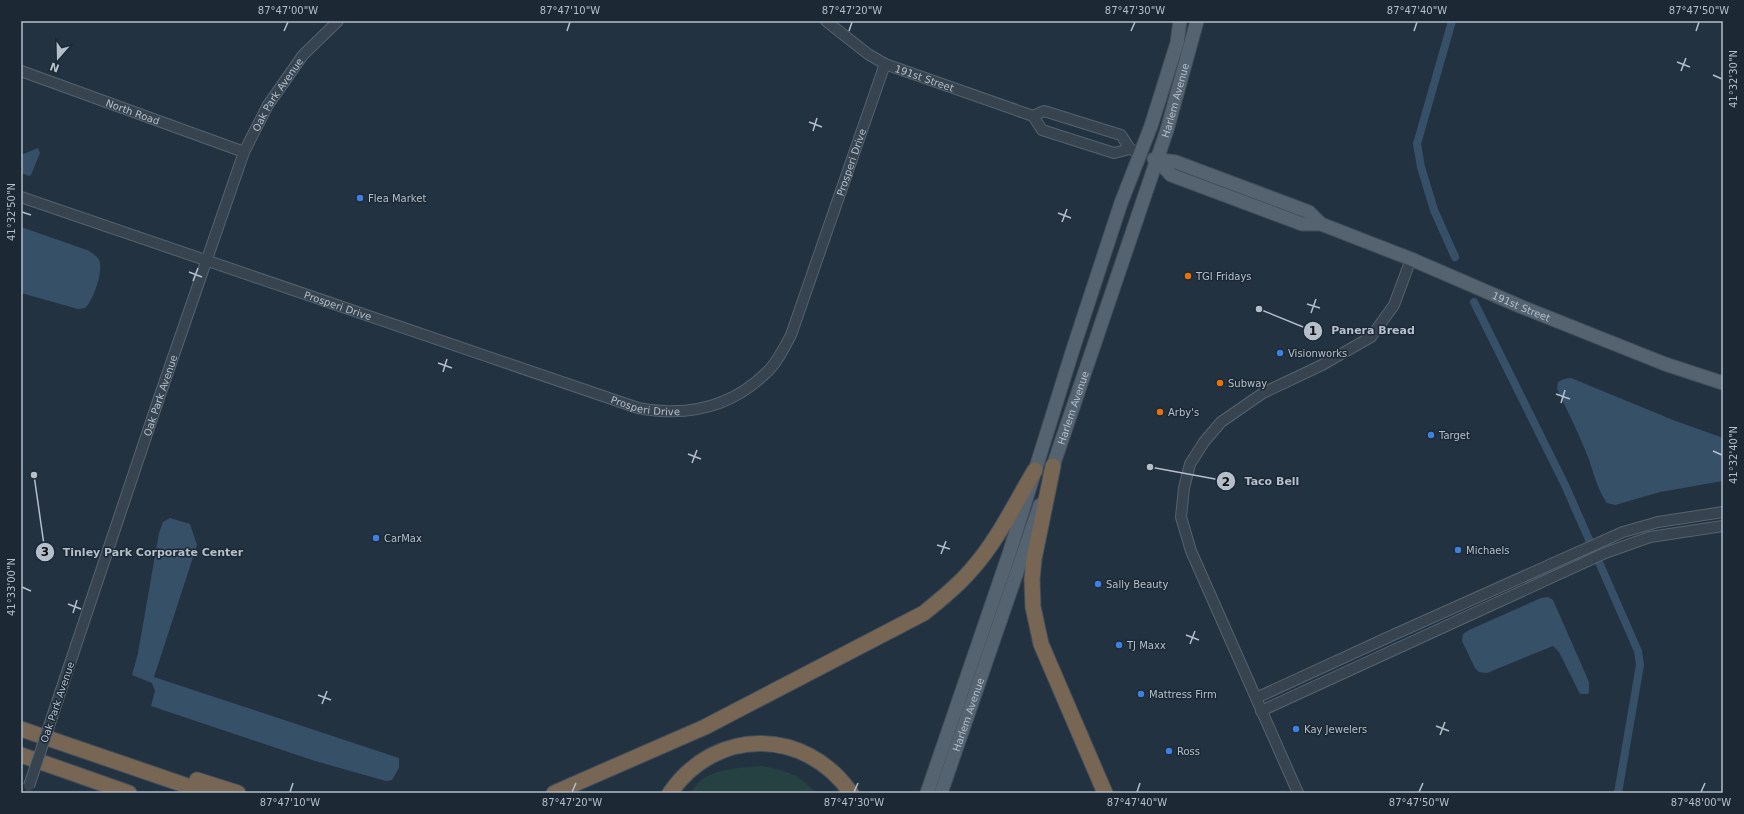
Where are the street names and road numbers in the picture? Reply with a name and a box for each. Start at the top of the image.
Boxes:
street label: Oak Park Avenue [250,56,305,133]
street label: Harlem Avenue [1160,62,1191,139]
street label: 191st Street [893,63,955,94]
street label: North Road [104,97,161,127]
street label: Prosperi Drive [835,127,868,197]
street label: Prosperi Drive [303,289,373,322]
street label: 191st Street [1490,290,1552,324]
street label: Oak Park Avenue [142,353,179,438]
street label: Harlem Avenue [1056,370,1091,446]
street label: Prosperi Drive [609,394,680,417]
street label: Oak Park Avenue [38,660,76,744]
street label: Harlem Avenue [951,677,986,753]

